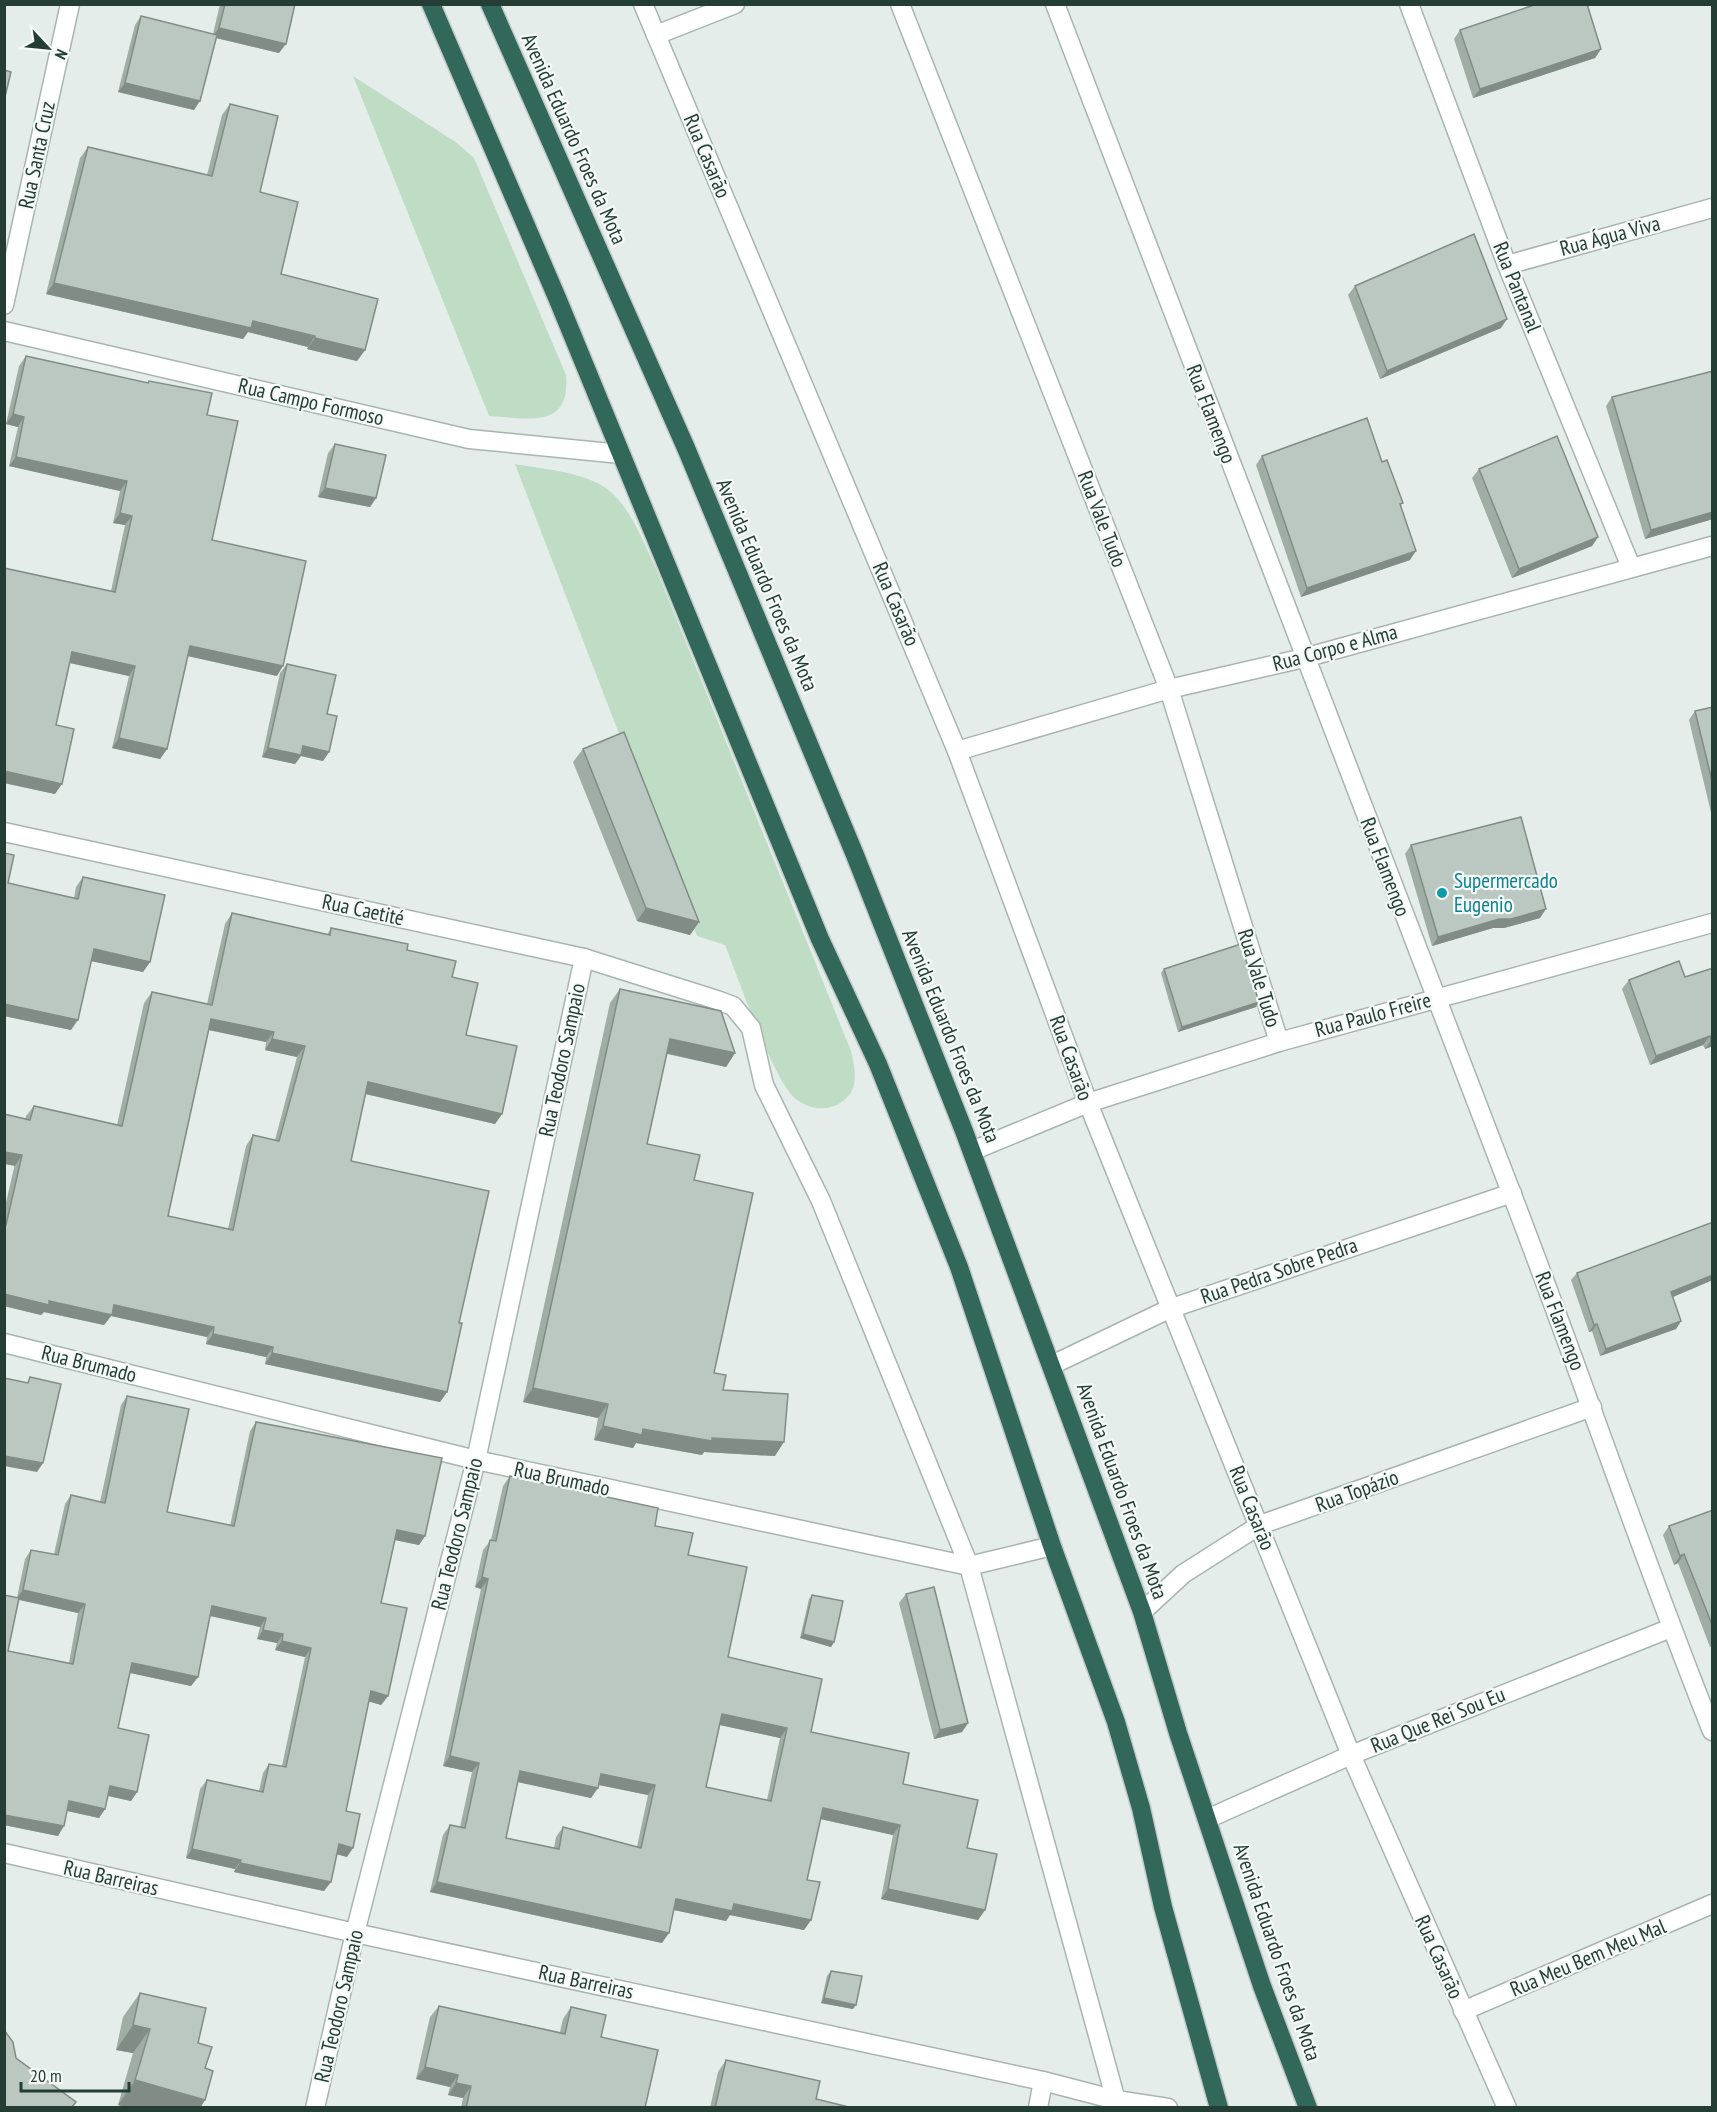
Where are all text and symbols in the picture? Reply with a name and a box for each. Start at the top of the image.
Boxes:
north arrow [18,18,78,78]
street label: Avenida Eduardo Froes da Mota [516,29,633,248]
text: N [51,46,72,63]
street label: Rua Santa Cruz [12,99,61,211]
street label: Rua Casarão [678,110,737,202]
street label: Rua Água Viva [1557,209,1663,262]
street label: Rua Pantanal [1487,238,1548,336]
street label: Rua Flamengo [1180,361,1243,467]
street label: Rua Campo Formoso [236,372,387,431]
street label: Rua Vale Tudo [1072,467,1133,571]
street label: Avenida Eduardo Froes da Mota [710,475,824,695]
street label: Rua Casarão [867,558,926,650]
street label: Rua Corpo e Alma [1270,618,1400,677]
street label: Rua Flamengo [1354,814,1417,920]
place label: Supermercado Eugenio [1454,867,1558,918]
marker: Supermercado Eugenio [1435,886,1449,900]
street label: Rua Caetité [320,888,407,931]
street label: Avenida Eduardo Froes da Mota [896,925,1007,1147]
street label: Rua Vale Tudo [1232,926,1287,1030]
street label: Rua Teodoro Sampaio [532,981,591,1139]
street label: Rua Paulo Freire [1312,986,1434,1043]
street label: Rua Casarão [1044,1012,1099,1104]
street label: Rua Pedra Sobre Pedra [1197,1231,1361,1310]
street label: Rua Flamengo [1529,1268,1592,1374]
street label: Rua Brumado [39,1339,139,1388]
street label: Avenida Eduardo Froes da Mota [1071,1379,1174,1603]
street label: Rua Teodoro Sampaio [425,1455,488,1613]
street label: Rua Brumado [512,1455,612,1502]
street label: Rua Casarão [1223,1462,1282,1554]
street label: Rua Topázio [1312,1463,1402,1518]
street label: Rua Que Rei Sou Eu [1367,1680,1509,1759]
street label: Avenida Eduardo Froes da Mota [1228,1840,1327,2064]
street label: Rua Barreiras [61,1854,161,1902]
street label: Rua Casarão [1409,1911,1470,2003]
street label: Rua Meu Bem Meu Mal [1506,1913,1670,2003]
street label: Rua Teodoro Sampaio [308,1927,369,2085]
street label: Rua Barreiras [536,1958,636,2005]
scale bar [21,2055,129,2093]
text: 20 m [30,2064,62,2087]

